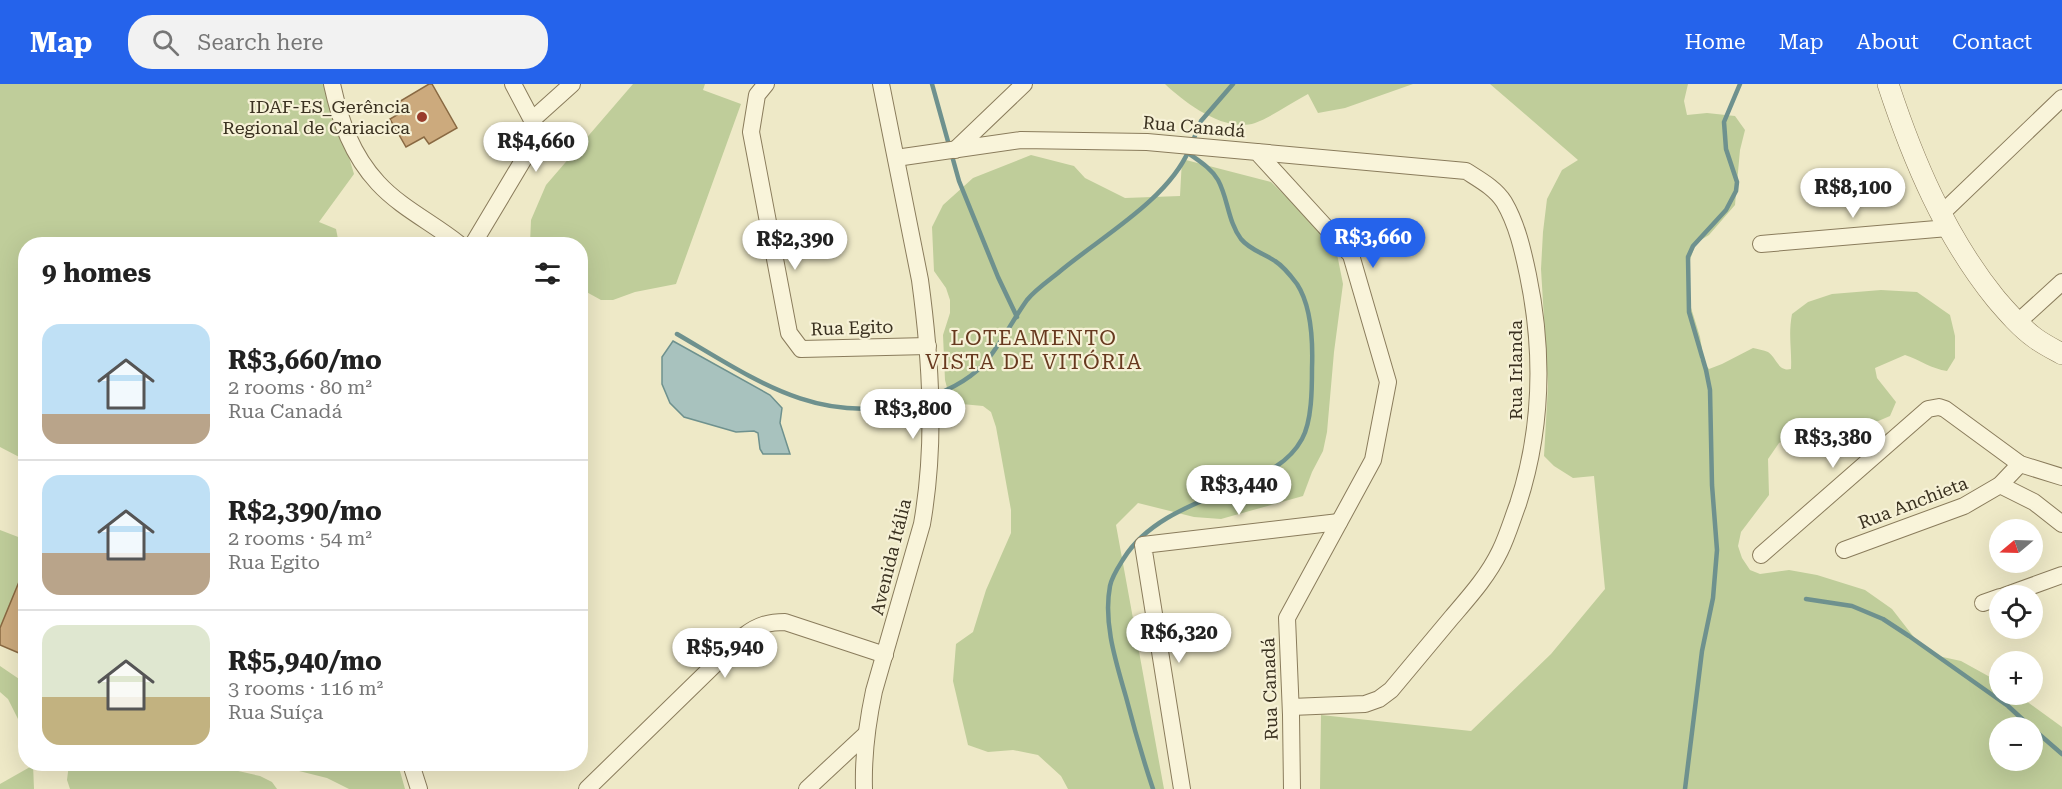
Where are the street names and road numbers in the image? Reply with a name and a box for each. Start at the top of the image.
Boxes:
street label: Rua Canadá [1142,112,1246,141]
street label: Rua Egito [810,316,894,339]
street label: Rua Irlanda [1505,320,1526,420]
street label: Rua Anchieta [1855,472,1971,533]
street label: Avenida Itália [866,496,915,617]
street label: Rua Canadá [1257,637,1282,741]

